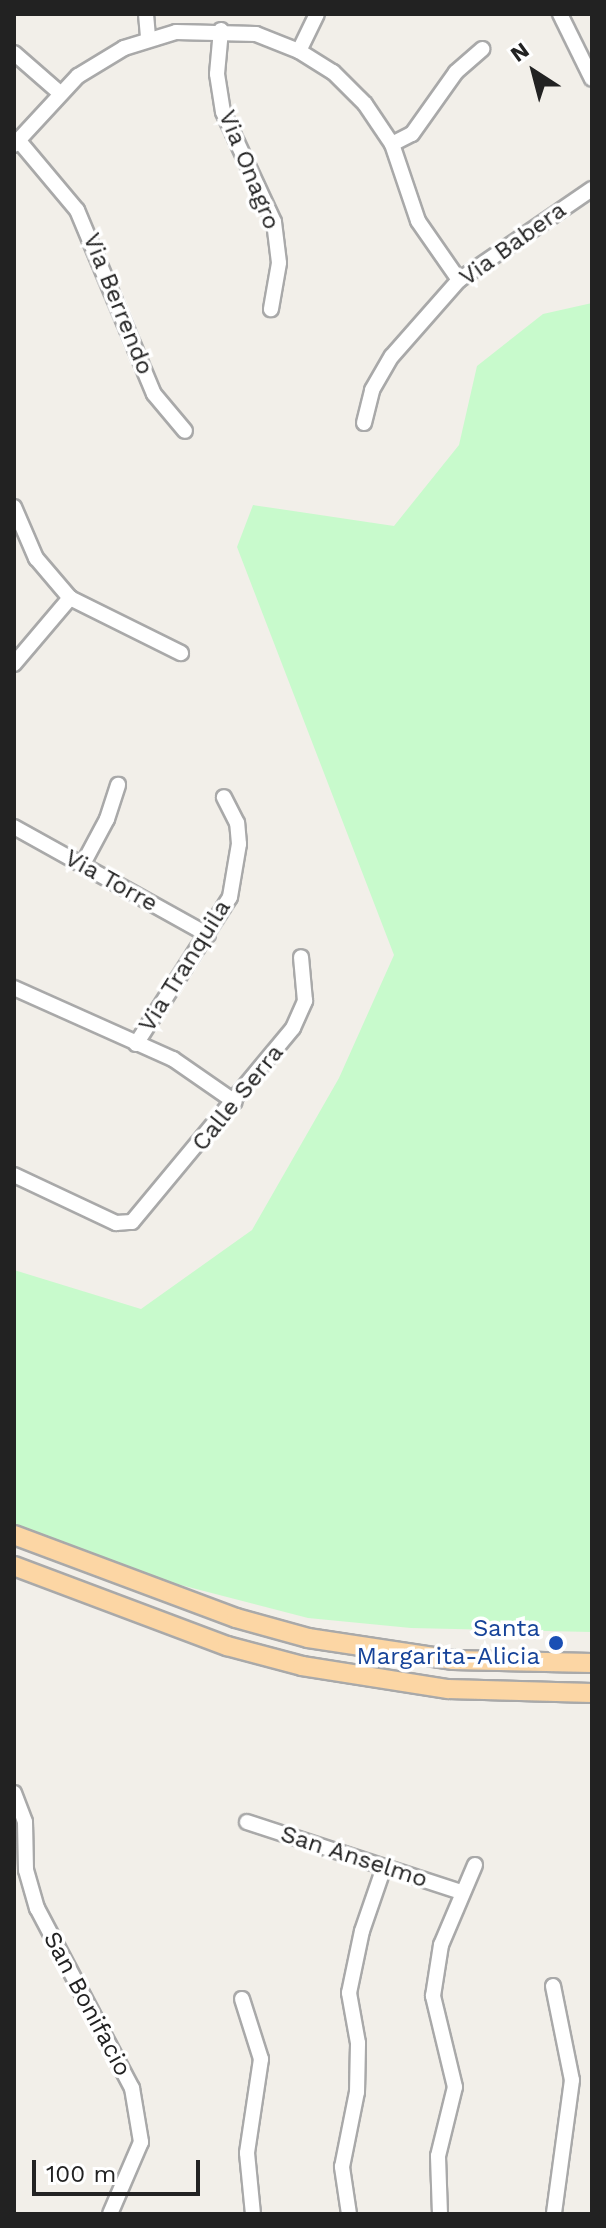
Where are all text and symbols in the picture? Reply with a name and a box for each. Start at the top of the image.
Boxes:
north arrow [494,32,574,112]
text: N [506,37,534,67]
street label: Via Onagro [212,106,286,234]
street label: Via Babera [454,196,572,292]
street label: Via Berrendo [76,229,160,379]
street label: Via Torre [59,843,163,919]
street label: Via Tranquila [133,894,237,1038]
street label: Calle Serra [186,1039,290,1157]
place label: Santa Margarita-Alicia [356,1615,540,1671]
marker: Santa Margarita-Alicia [547,1634,565,1652]
street label: San Anselmo [277,1820,431,1894]
street label: San Bonifacio [37,1927,137,2081]
scale bar [36,2144,204,2194]
text: 100 m [46,2160,116,2188]

